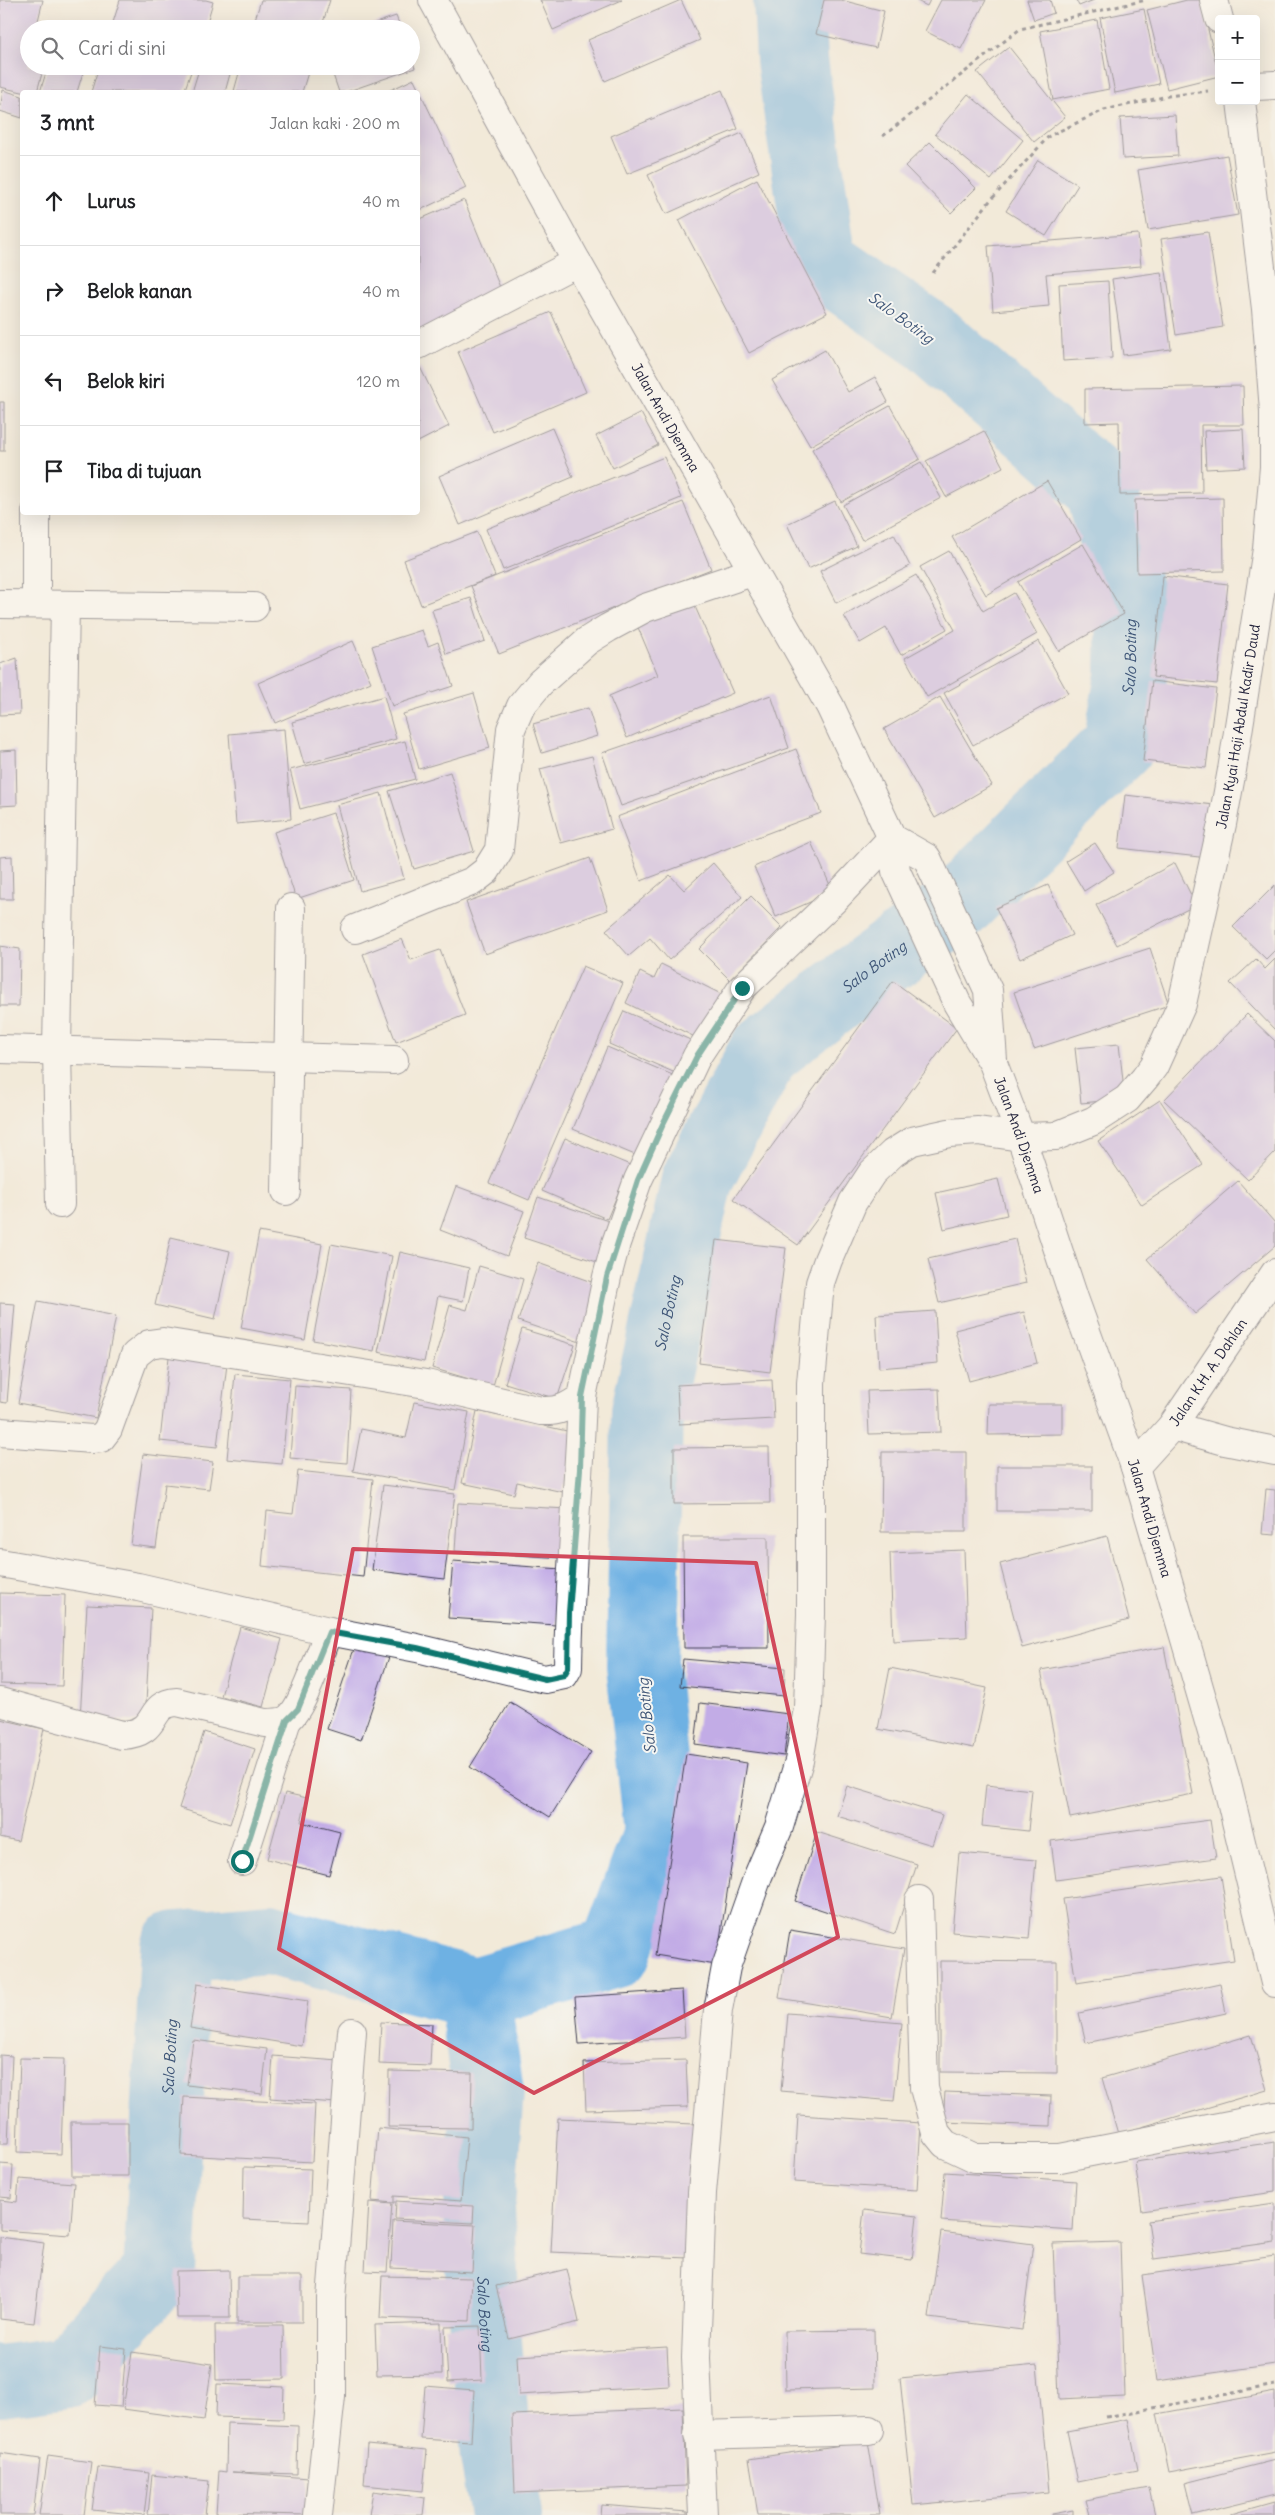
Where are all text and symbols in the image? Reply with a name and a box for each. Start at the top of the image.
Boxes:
map controls [1215,15,1260,105]
button: + [1215,15,1260,60]
search box [20,20,420,75]
icon: search [38,34,66,62]
text: Cari di sini [78,36,166,60]
button: − [1215,60,1260,105]
text: 3 mnt [40,109,94,136]
text: Jalan kaki · 200 m [269,113,400,133]
icon: ahead [40,187,68,215]
text: Lurus [87,189,136,213]
text: 40 m [362,191,400,211]
icon: right [40,277,68,305]
text: Belok kanan [87,279,192,303]
text: 40 m [362,281,400,301]
water label: Salo Boting [865,288,939,349]
street label: Jalan Andi Djemma [627,360,704,475]
icon: left [40,367,68,395]
text: Belok kiri [87,369,165,393]
text: 120 m [357,371,400,391]
icon: arrive [40,457,68,485]
text: Tiba di tujuan [87,459,202,483]
water label: Salo Boting [1118,618,1140,697]
street label: Jalan Kyai Haji Abdul Kadir Daud [1212,623,1264,831]
water label: Salo Boting [838,936,911,997]
route end [731,977,754,1000]
street label: Jalan Andi Djemma [990,1074,1048,1196]
water label: Salo Boting [650,1273,685,1353]
street label: Jalan K.H. A. Dahlan [1166,1315,1251,1430]
street label: Jalan Andi Djemma [1124,1456,1176,1580]
water label: Salo Boting [633,1676,660,1755]
route start [231,1850,254,1873]
water label: Salo Boting [158,2018,181,2096]
water label: Salo Boting [473,2275,497,2354]

